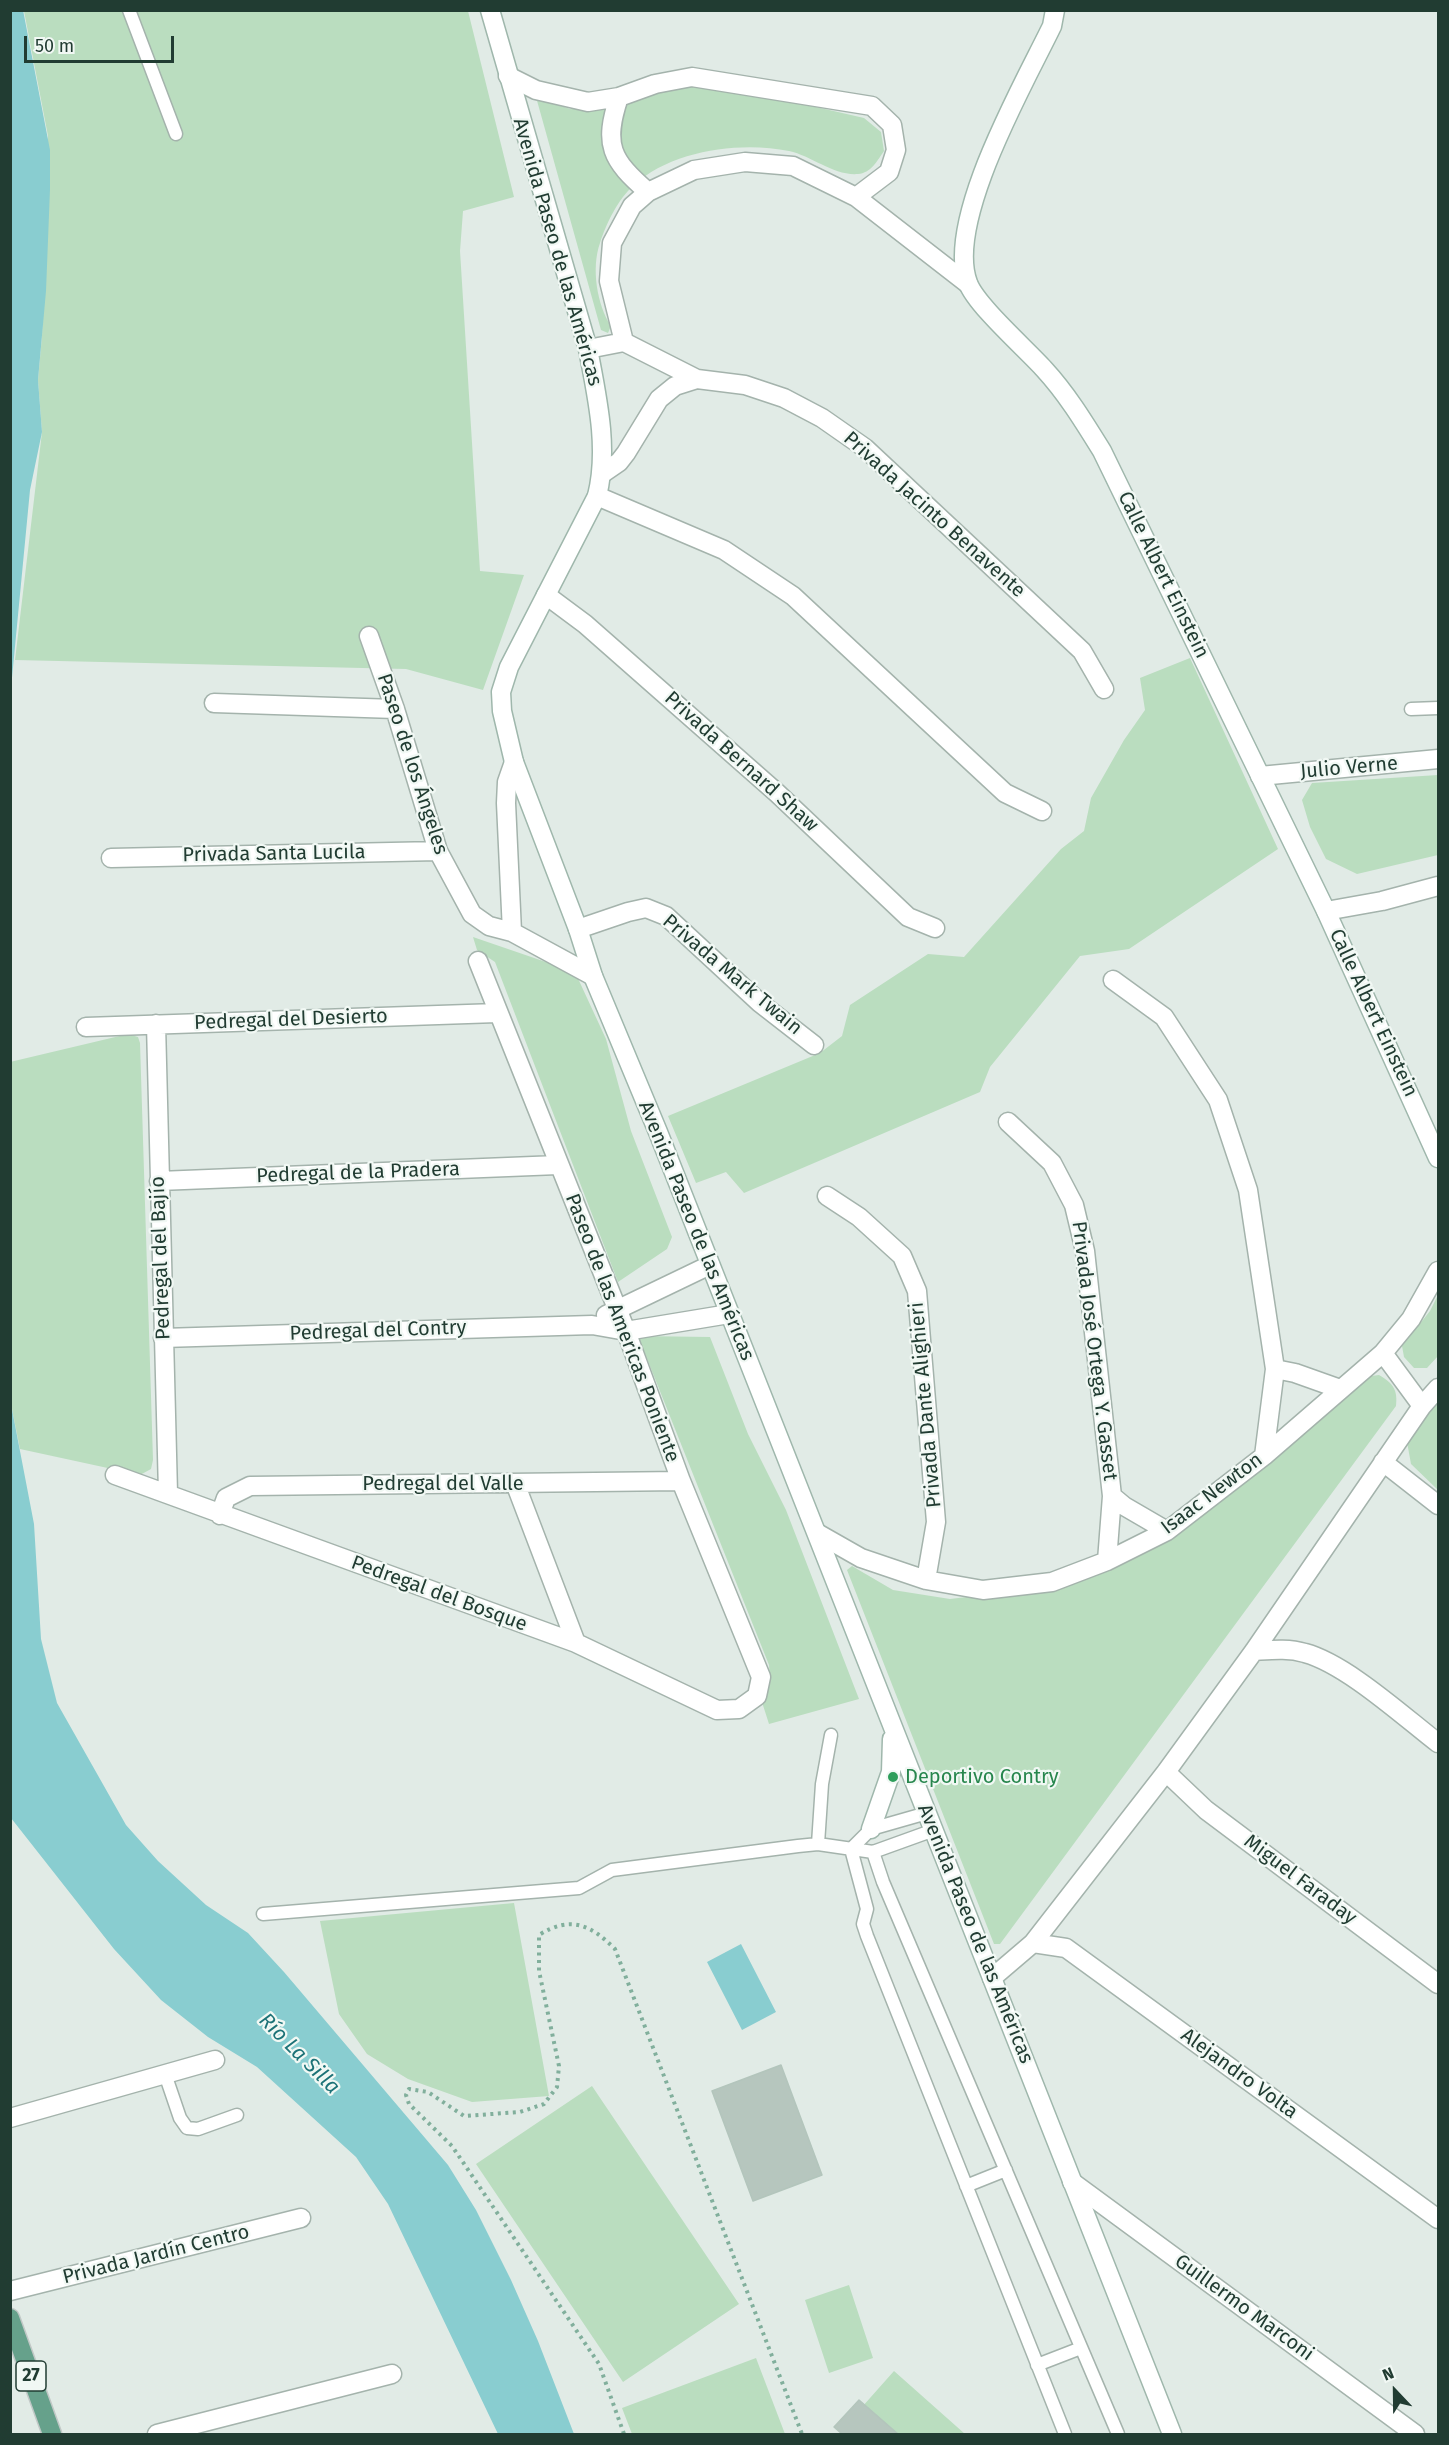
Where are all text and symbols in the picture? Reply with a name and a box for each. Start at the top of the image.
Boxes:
scale bar [27,24,177,62]
text: 50 m [35,35,74,57]
street label: Avenida Paseo de las Américas [507,115,607,389]
street label: Privada Jacinto Benavente [838,427,1030,603]
street label: Calle Albert Einstein [1112,488,1214,662]
street label: Paseo de los Ángeles [371,671,453,857]
street label: Privada Bernard Shaw [659,687,823,837]
street label: Julio Verne [1299,752,1399,784]
street label: Privada Santa Lucila [182,840,366,868]
street label: Privada Mark Twain [657,910,807,1040]
street label: Calle Albert Einstein [1324,925,1422,1101]
street label: Pedregal del Desierto [194,1005,388,1035]
street label: Avenida Paseo de las Américas [633,1098,759,1364]
street label: Pedregal de la Pradera [256,1157,460,1189]
street label: Pedregal del Bajío [146,1176,176,1340]
street label: Paseo de las Americas Poniente [560,1190,684,1466]
street label: Privada José Ortega Y. Gasset [1066,1220,1122,1482]
street label: Privada Dante Alighieri [905,1301,947,1509]
street label: Pedregal del Contry [289,1316,467,1346]
street label: Isaac Newton [1157,1448,1267,1540]
street label: Pedregal del Valle [362,1472,524,1496]
street label: Pedregal del Bosque [348,1551,530,1637]
place label: Deportivo Contry [905,1765,1059,1789]
marker: Deportivo Contry [886,1770,900,1784]
street label: Avenida Paseo de las Américas [912,1801,1038,2067]
street label: Miguel Faraday [1239,1830,1361,1930]
water label: Río La Silla [253,2008,345,2100]
street label: Alejandro Volta [1176,2024,1302,2124]
street label: Privada Jardín Centro [60,2220,252,2290]
street label: Guillermo Marconi [1170,2249,1318,2367]
road number: 27 [16,2361,46,2391]
north arrow [1365,2361,1425,2421]
text: N [1380,2363,1397,2385]

